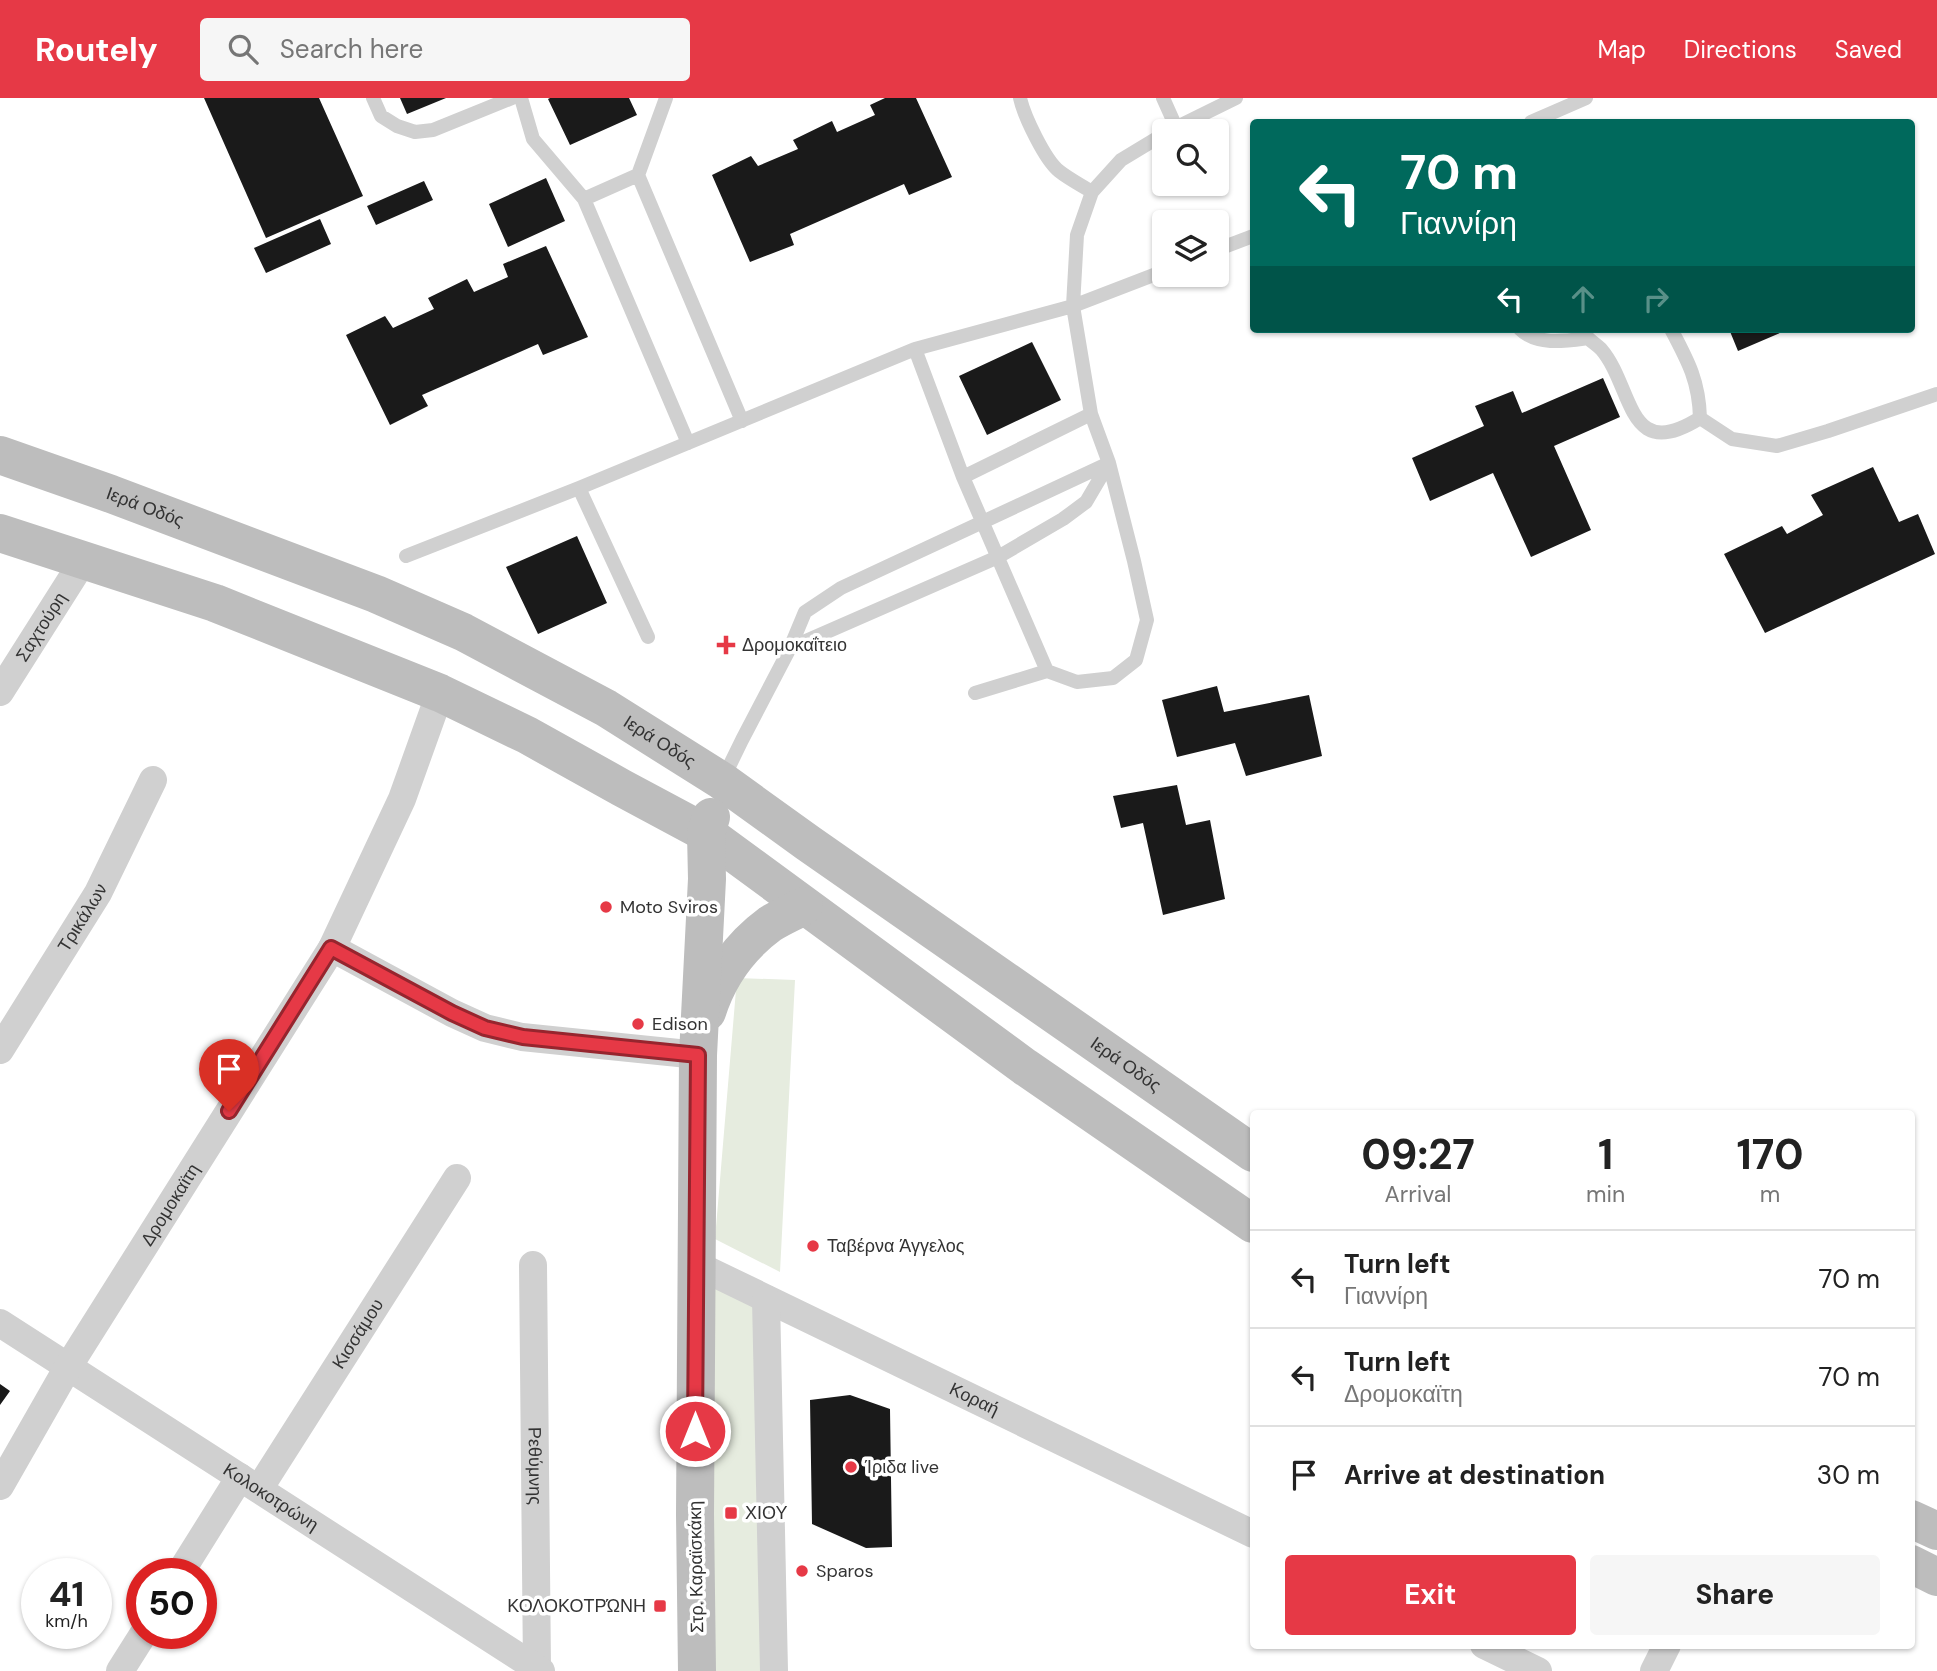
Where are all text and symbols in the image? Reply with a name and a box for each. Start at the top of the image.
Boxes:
search box [200,18,690,81]
text: Routely [35,28,158,71]
icon: search [224,30,262,68]
text: Search here [280,32,423,66]
text: Map [1598,34,1646,65]
text: Directions [1684,34,1797,65]
text: Saved [1835,34,1902,65]
map controls [1152,119,1229,287]
button: search [1152,119,1229,196]
text: 70 m [1400,140,1518,204]
icon: left [1285,147,1376,238]
text: Γιαννίρη [1400,202,1517,244]
button: layers [1152,210,1229,287]
icon: left [1491,280,1529,318]
icon: ahead [1564,280,1602,318]
icon: right [1637,280,1675,318]
street label: Ιερά Οδός [103,481,188,533]
street label: Σαχτούρη [10,588,72,666]
place label: Δρομοκαΐτειο [742,633,847,657]
marker: Δρομοκαΐτειο [716,635,736,655]
street label: Ιερά Οδός [619,710,701,774]
street label: Τρικάλων [52,880,113,956]
place label: Moto Sviros [620,895,718,919]
marker: Moto Sviros [598,899,614,915]
place label: Edison [652,1012,708,1036]
marker: Edison [630,1016,646,1032]
street label: Ιερά Οδός [1085,1031,1166,1098]
pin [199,1039,259,1111]
icon: arrive [210,1050,248,1088]
text: 09:27 [1361,1127,1475,1182]
text: 1 [1598,1127,1613,1182]
text: 170 [1737,1127,1804,1182]
street label: Δρομοκαϊτη [135,1159,205,1250]
text: Arrival [1385,1179,1452,1209]
text: min [1586,1179,1625,1209]
text: m [1760,1179,1780,1209]
place label: Ταβέρνα Άγγελος [827,1234,965,1258]
marker: Ταβέρνα Άγγελος [805,1238,821,1254]
text: Turn left [1344,1247,1451,1281]
icon: left [1285,1260,1323,1298]
text: 70 m [1819,1262,1880,1296]
text: Γιαννίρη [1344,1281,1428,1311]
street label: Κισσάμου [327,1294,389,1373]
text: Turn left [1344,1345,1451,1379]
icon: left [1285,1358,1323,1396]
text: 70 m [1819,1360,1880,1394]
street label: Κοραή [945,1377,1003,1421]
text: Δρομοκαϊτη [1344,1379,1463,1409]
position arrow [658,1394,732,1468]
street label: Ρεθύμνης [523,1427,547,1505]
place label: Ίριδα live [864,1455,939,1479]
icon: arrive [1285,1456,1323,1494]
street label: Κολοκοτρώνη [218,1458,323,1537]
text: Arrive at destination [1344,1458,1605,1492]
text: 30 m [1817,1458,1880,1492]
marker: Ίριδα live [843,1459,859,1475]
street label: Στρ. Καραϊσκάκη [683,1501,709,1633]
place label: ΧΙΟΥ [745,1501,787,1525]
marker: ΧΙΟΥ [723,1505,739,1521]
button: Exit [1285,1555,1576,1635]
button: Share [1590,1555,1880,1635]
speed limit sign: 50 [126,1558,217,1649]
place label: Sparos [816,1559,874,1583]
marker: Sparos [794,1563,810,1579]
text: 41 [49,1571,84,1617]
place label: ΚΟΛΟΚΟΤΡΏΝΗ [507,1594,646,1618]
marker: ΚΟΛΟΚΟΤΡΏΝΗ [652,1598,668,1614]
text: km/h [45,1609,88,1633]

